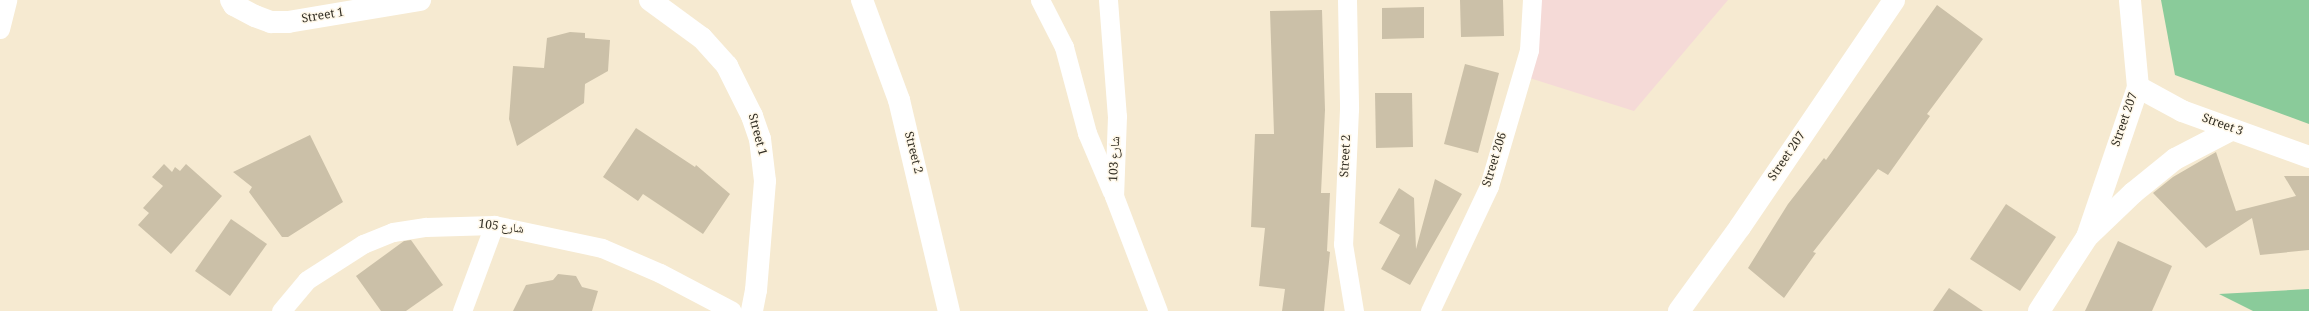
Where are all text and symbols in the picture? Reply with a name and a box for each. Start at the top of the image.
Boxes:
street label: Street 1 [301,7,345,27]
street label: Street 207 [2110,91,2142,149]
street label: Street 1 [744,112,768,158]
street label: Street 3 [2199,112,2245,140]
street label: Street 2 [900,130,924,176]
street label: Street 207 [1766,130,1810,184]
street label: Street 206 [1481,131,1511,189]
street label: Street 2 [1339,134,1355,178]
street label: شارع 103 [1108,136,1124,182]
street label: شارع 105 [477,218,525,238]

